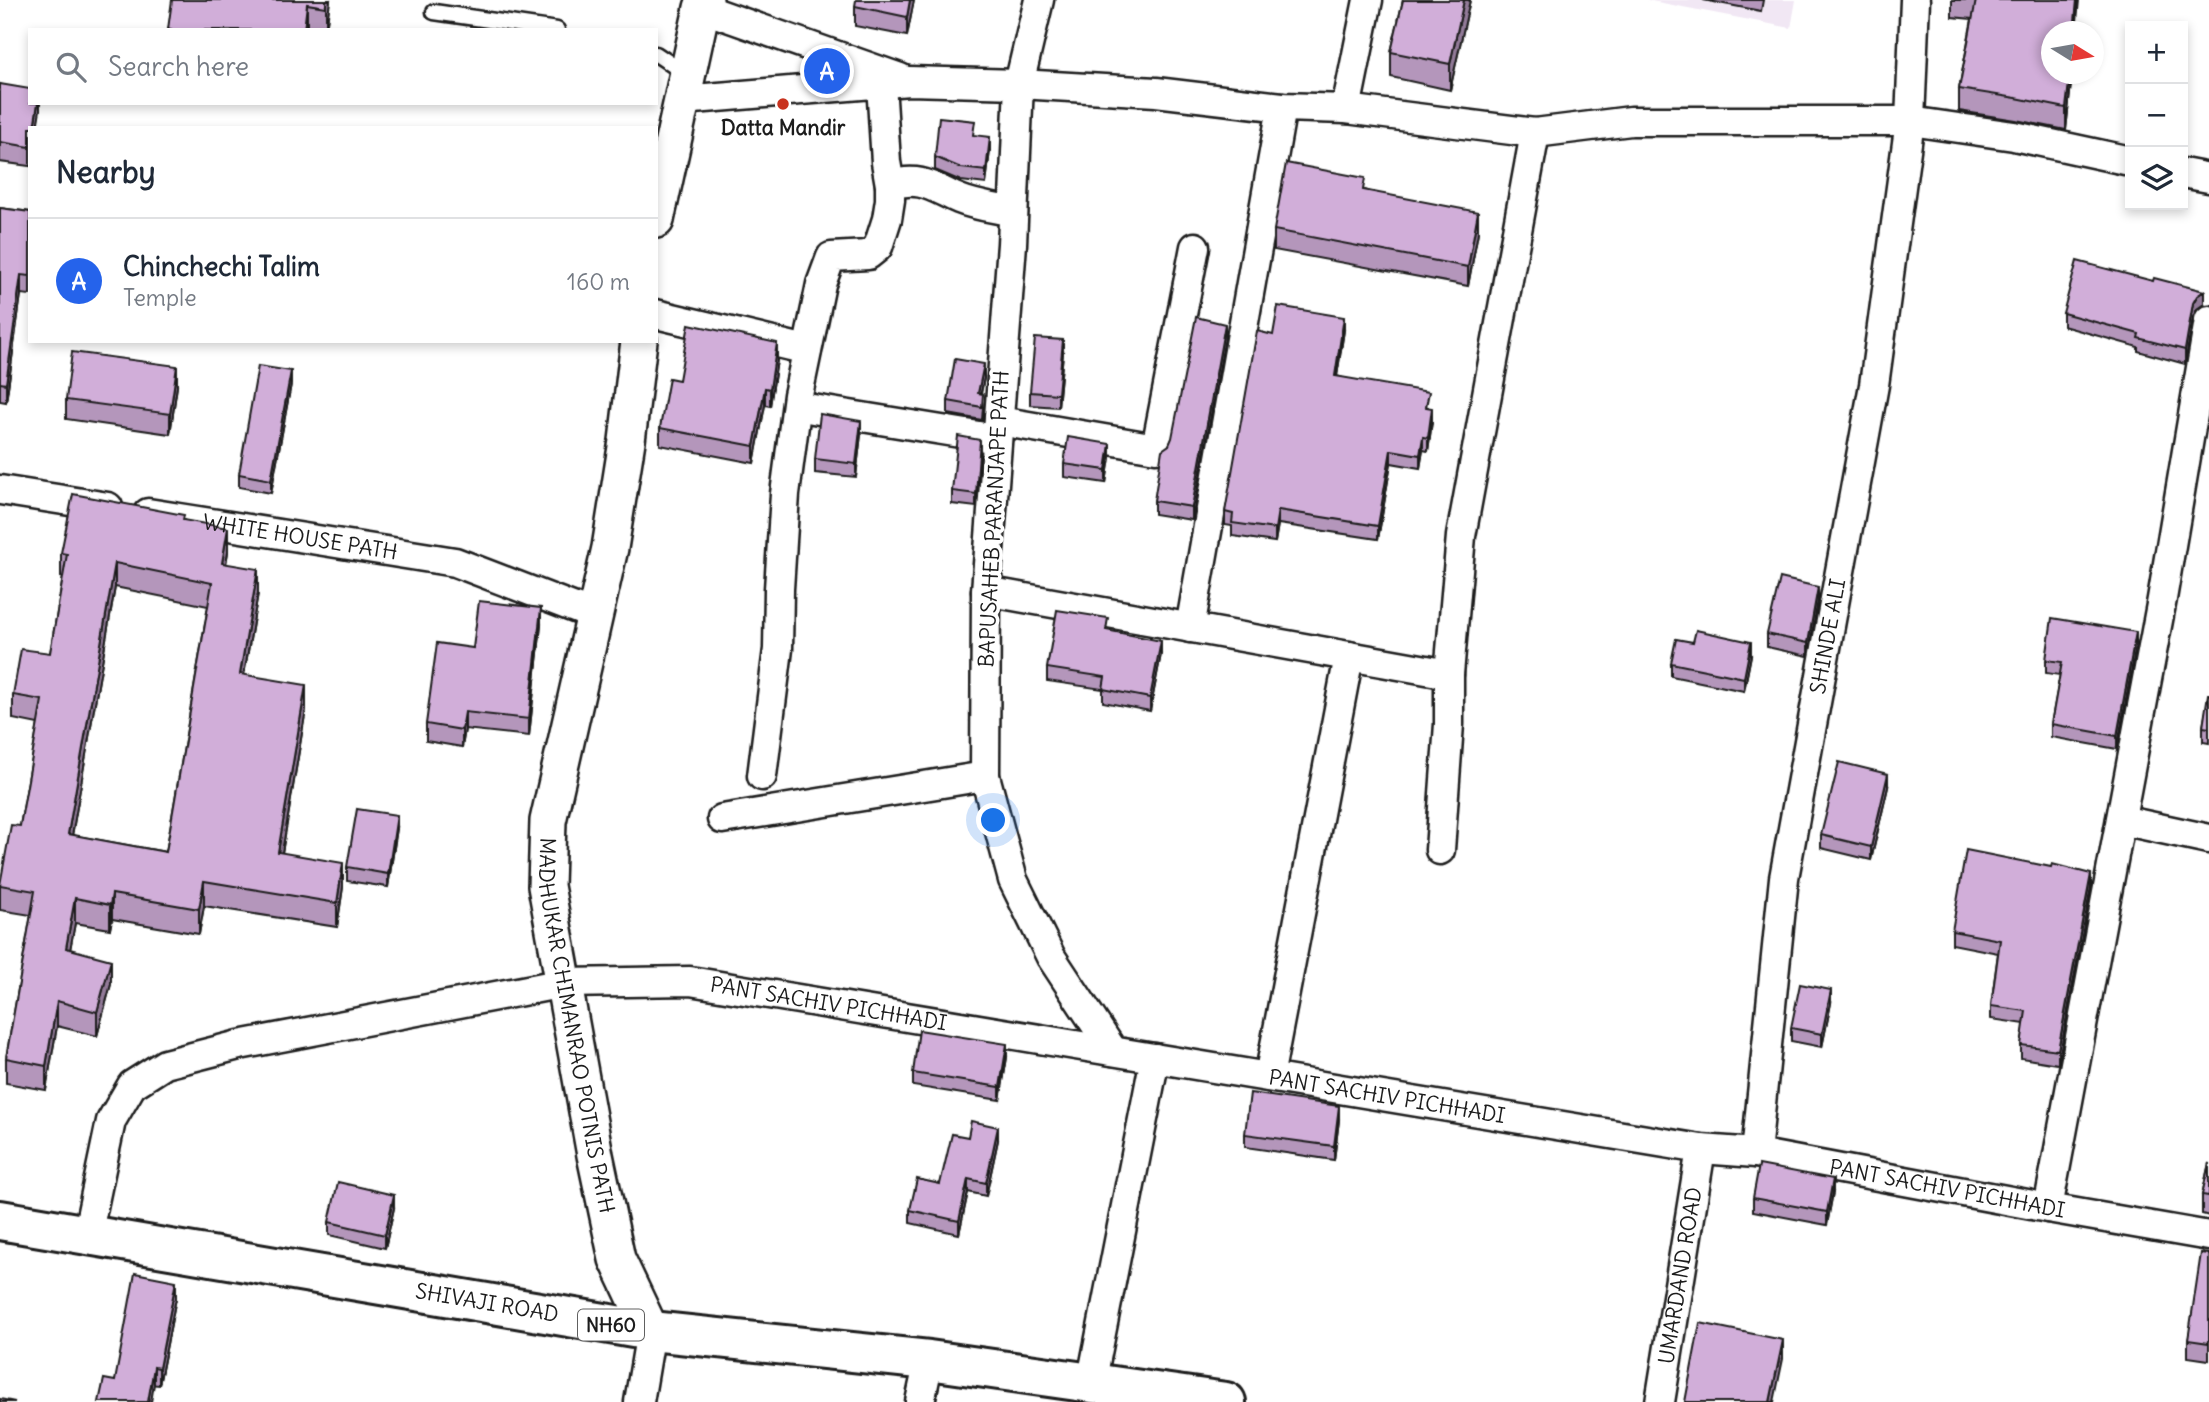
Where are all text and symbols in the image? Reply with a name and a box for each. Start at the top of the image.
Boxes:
north arrow [2041,21,2104,84]
map controls [2125,21,2188,210]
button: + [2125,21,2188,84]
search box [28,28,658,105]
pin: A [804,45,850,97]
icon: search [52,48,90,86]
text: Search here [108,50,249,83]
button: − [2125,84,2188,147]
marker: Datta Mandir [775,96,791,112]
place label: Datta Mandir [721,114,846,141]
button: layers [2125,147,2188,210]
text: Nearby [56,153,156,191]
text: Chinchechi Talim [123,250,320,283]
text: A [72,267,86,296]
text: 160 m [567,267,630,296]
text: Temple [123,283,197,312]
street label: BAPUSAHEB PARANJAPE PATH [972,370,1015,668]
street label: WHITE HOUSE PATH [201,508,400,566]
street label: SHINDE ALI [1804,576,1851,696]
your location [976,803,1010,837]
street label: MADHUKAR CHIMANRAO POTNIS PATH [533,837,621,1215]
street label: PANT SACHIV PICHHADI [708,971,949,1036]
street label: PANT SACHIV PICHHADI [1267,1063,1507,1129]
street label: PANT SACHIV PICHHADI [1827,1153,2067,1224]
street label: UMARDAND ROAD [1652,1185,1708,1366]
street label: SHIVAJI ROAD [413,1277,561,1328]
road number: NH60 [578,1310,644,1340]

